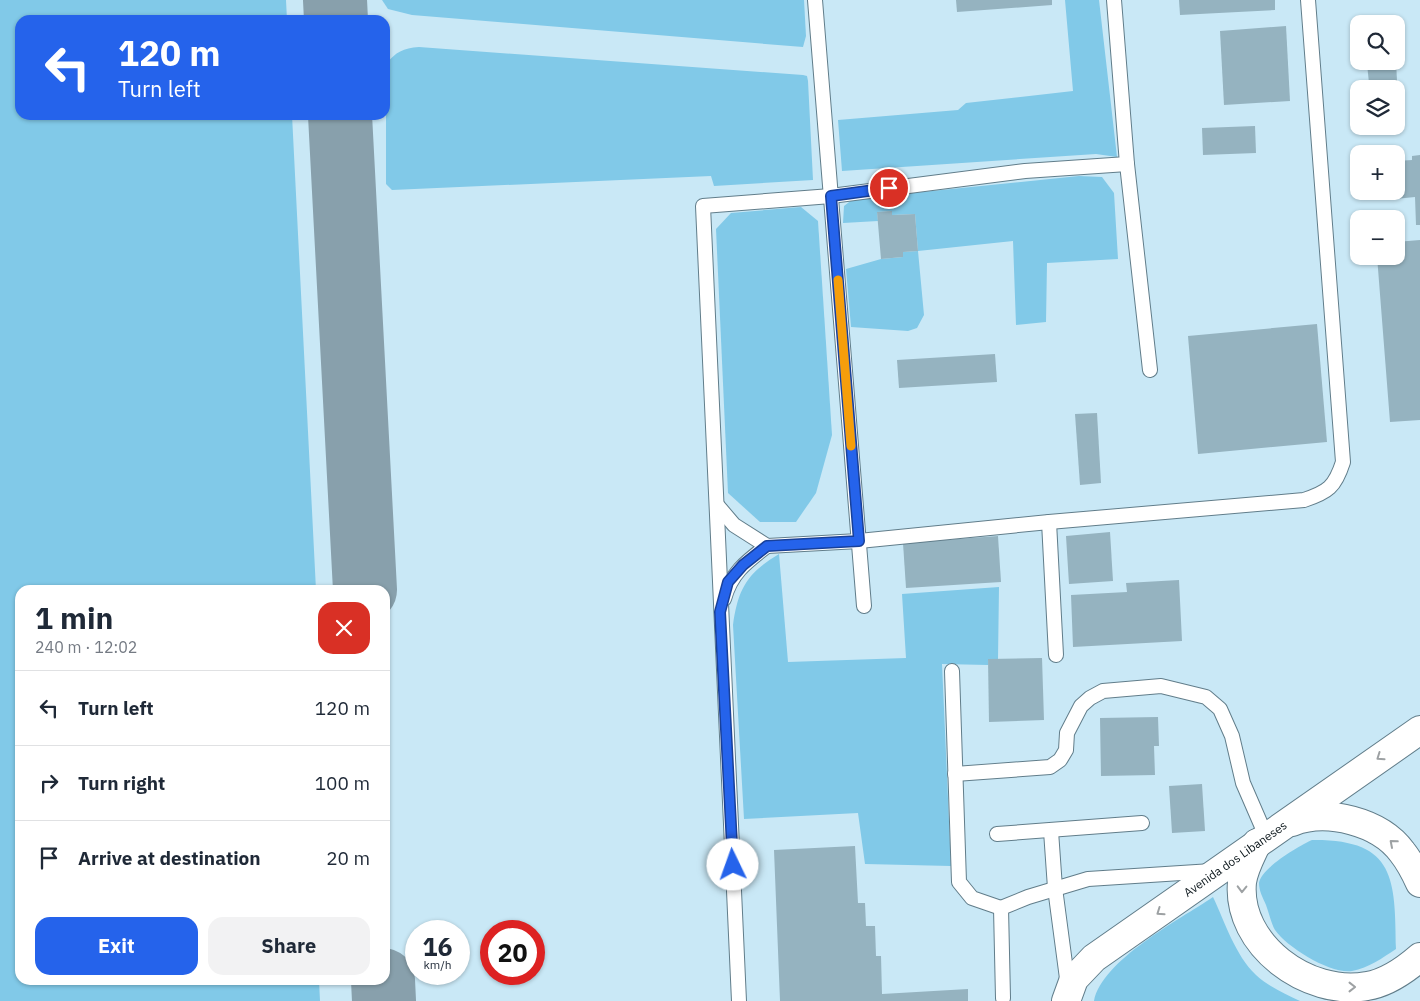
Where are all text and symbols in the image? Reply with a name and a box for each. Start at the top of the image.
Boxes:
map controls [1350,15,1405,265]
button: search [1350,15,1405,70]
text: 120 m [118,30,221,76]
icon: left [35,35,100,100]
text: Turn left [118,74,201,103]
button: layers [1350,80,1405,135]
button: + [1350,145,1405,200]
pin [868,167,910,209]
icon: arrive [875,174,903,202]
button: − [1350,210,1405,265]
text: 1 min [35,598,113,637]
button: close [318,602,370,654]
text: 240 m · 12:02 [35,637,137,657]
icon: left [35,694,63,722]
text: Turn left [78,696,154,720]
text: 120 m [315,696,370,720]
one-way arrow [1376,751,1386,760]
icon: right [35,769,63,797]
text: Turn right [78,771,165,795]
text: 100 m [315,771,370,795]
street label: Avenida dos Libaneses [1181,817,1290,900]
position arrow [706,838,758,890]
one-way arrow [1389,840,1398,849]
icon: arrive [35,844,63,872]
text: Arrive at destination [78,846,261,870]
text: 20 m [326,846,370,870]
one-way arrow [1237,885,1248,893]
one-way arrow [1156,906,1165,915]
button: Exit [35,917,198,975]
button: Share [208,917,370,975]
speed limit sign: 20 [480,920,545,985]
text: 16 [422,930,453,963]
text: km/h [423,957,452,972]
one-way arrow [1348,982,1356,992]

